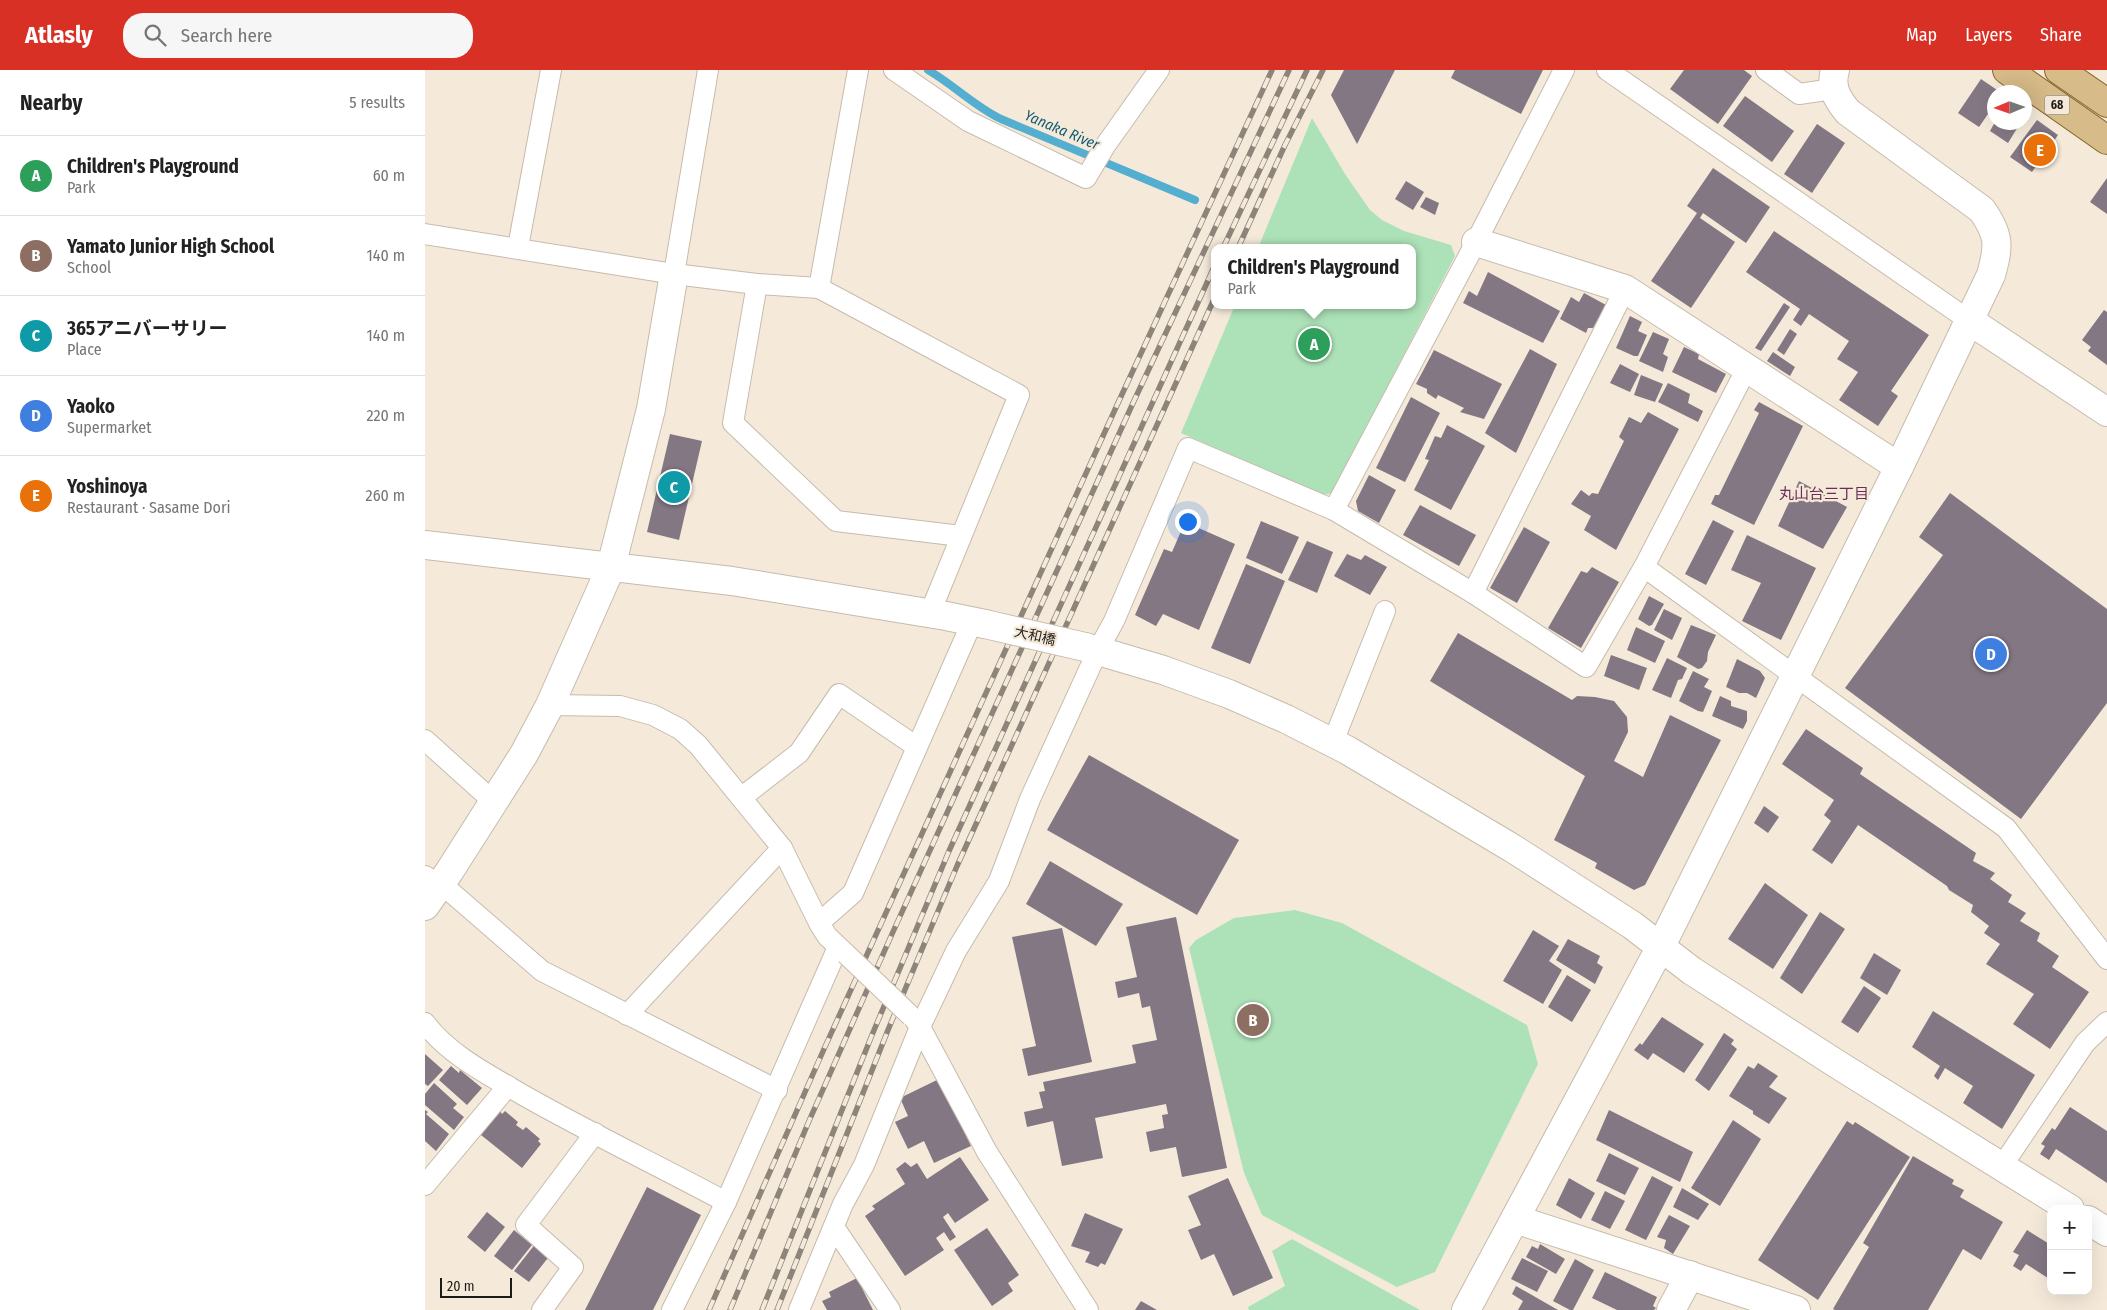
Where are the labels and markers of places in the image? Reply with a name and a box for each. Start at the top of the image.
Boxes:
pin: E [2024,131,2056,169]
pin: A [1298,325,1330,363]
pin: C [658,468,690,506]
pin: D [1975,635,2007,673]
pin: B [1237,1001,1269,1039]

